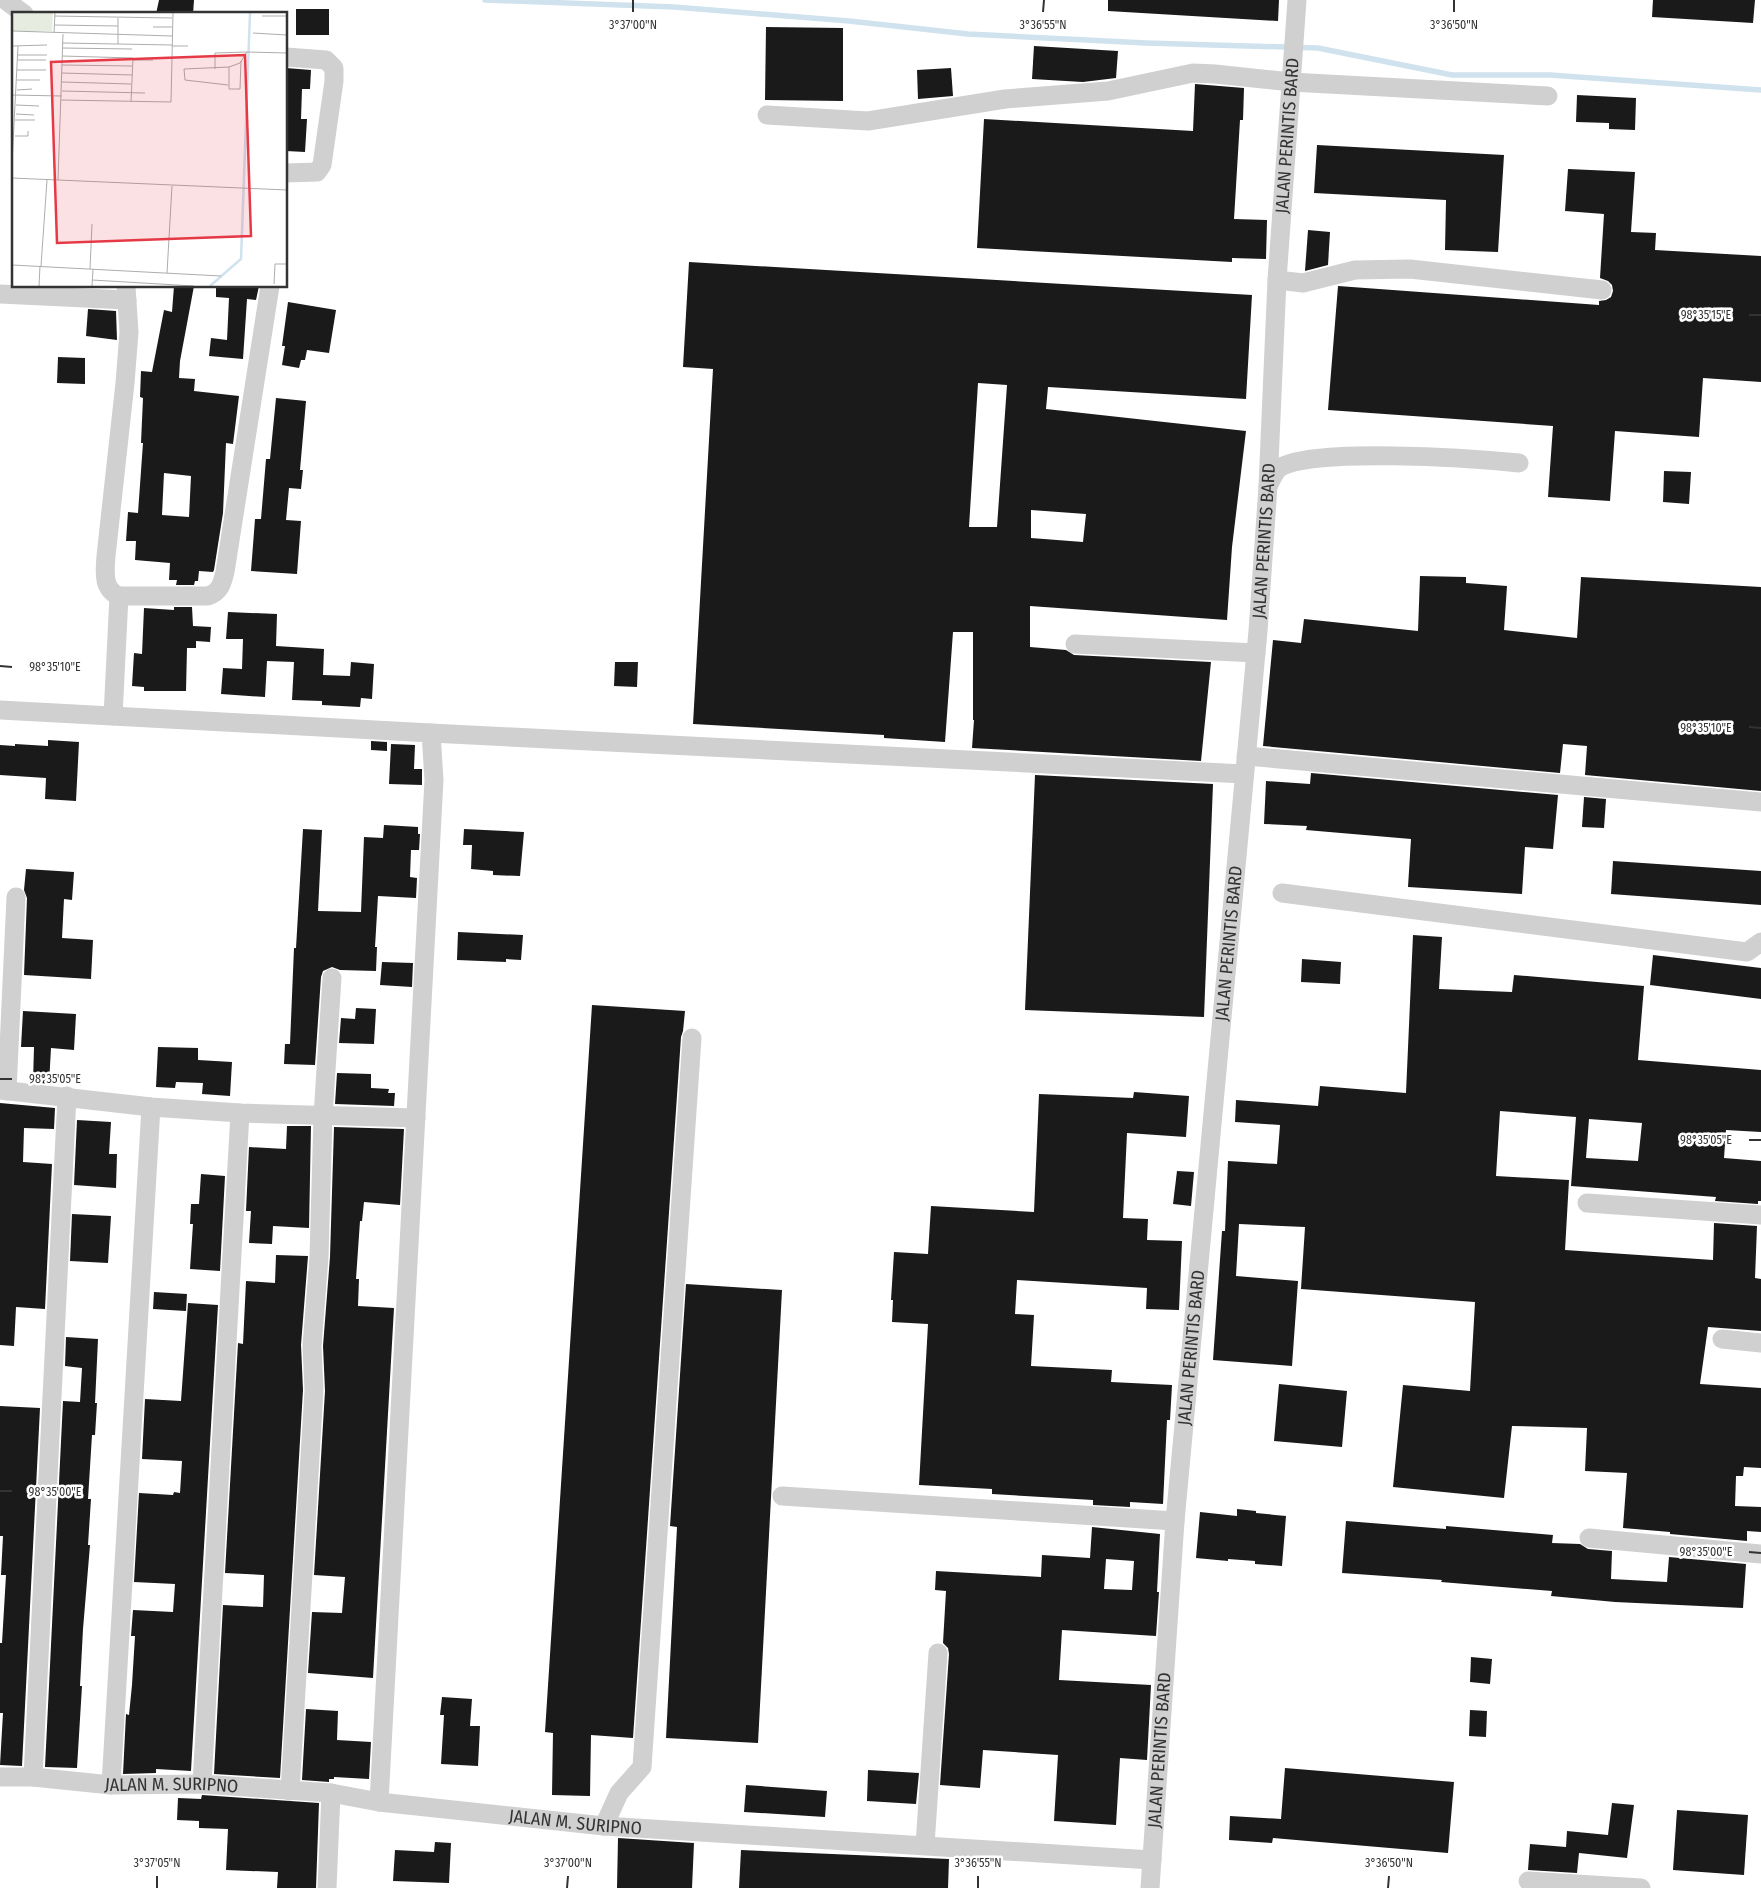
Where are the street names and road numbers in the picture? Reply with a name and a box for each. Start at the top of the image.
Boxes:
street label: JALAN PERINTIS BARD [1271,57,1304,214]
street label: JALAN PERINTIS BARD [1248,463,1280,620]
street label: JALAN PERINTIS BARD [1211,865,1247,1022]
street label: JALAN PERINTIS BARD [1173,1269,1209,1426]
street label: JALAN PERINTIS BARD [1143,1672,1176,1829]
street label: JALAN M. SURIPNO [104,1773,239,1798]
street label: JALAN M. SURIPNO [508,1805,643,1839]

